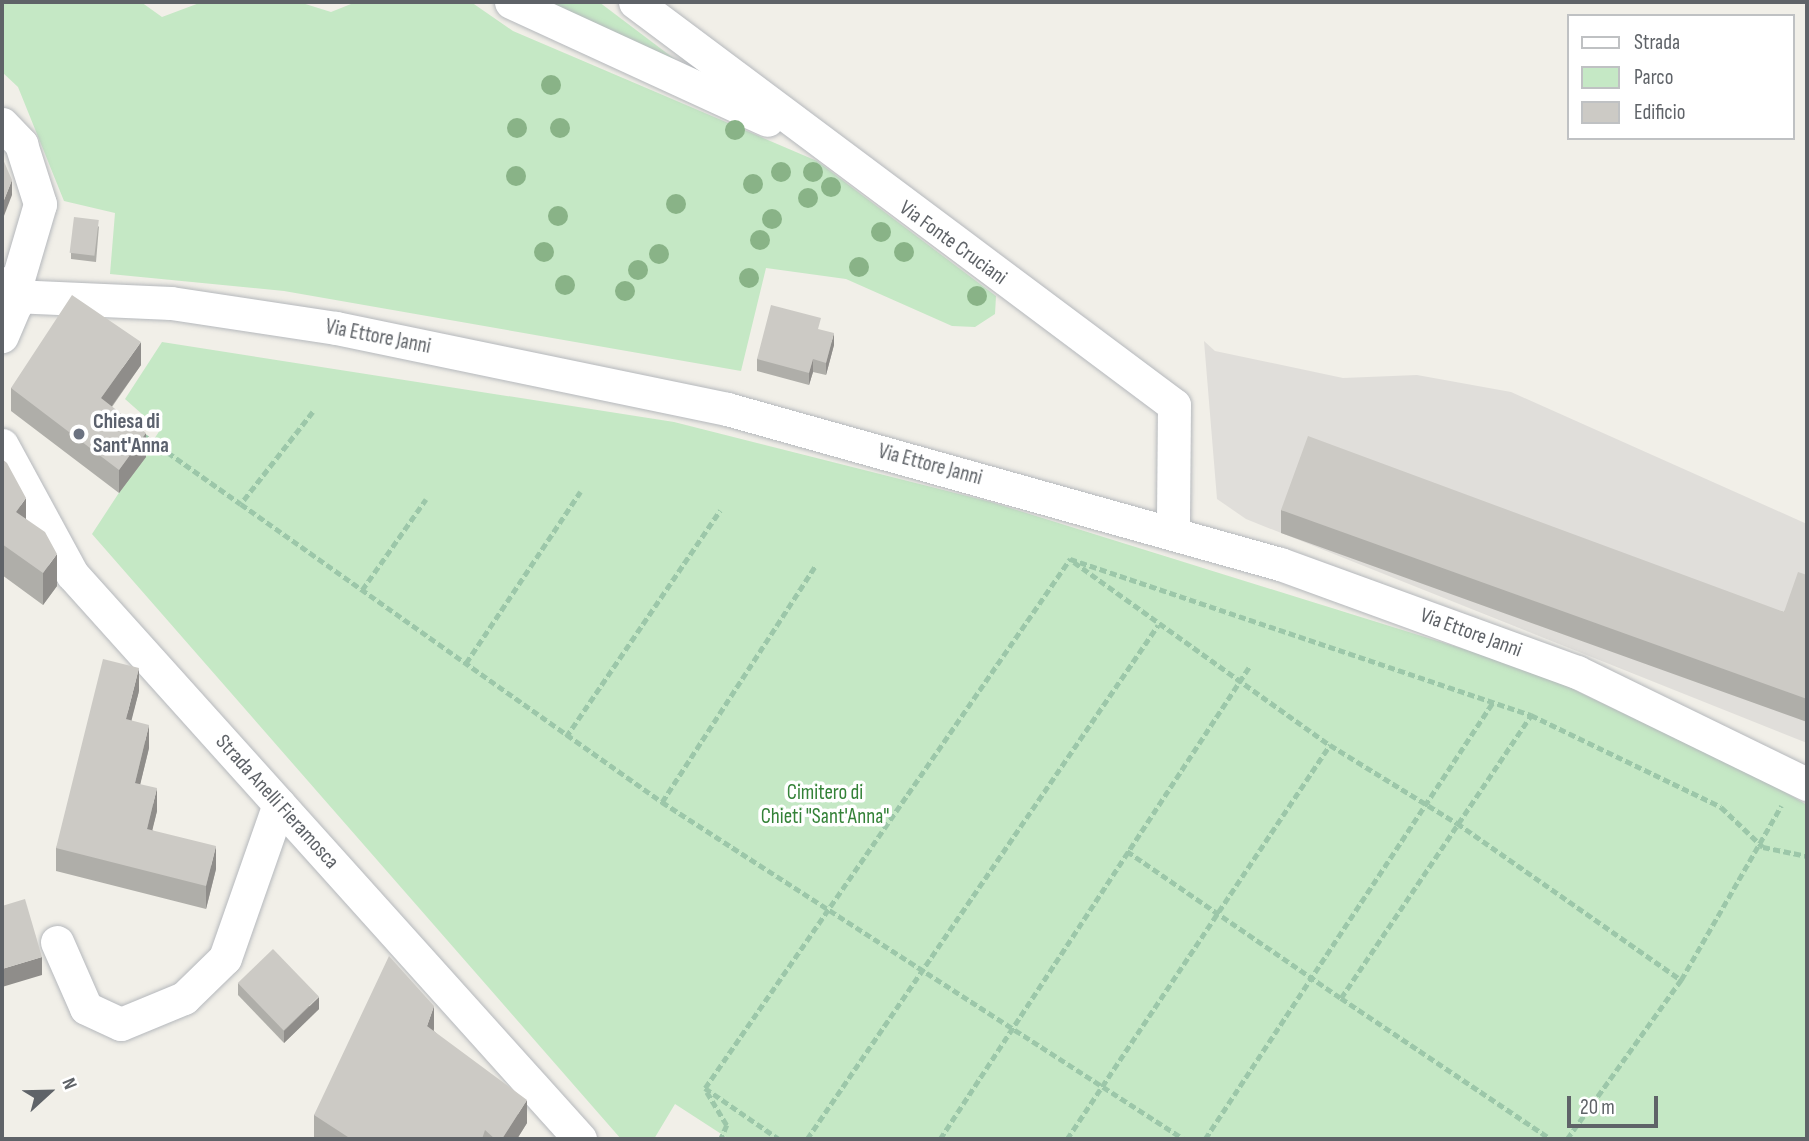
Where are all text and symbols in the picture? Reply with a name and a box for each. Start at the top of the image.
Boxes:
legend [1568,14,1795,140]
text: Strada [1634,30,1680,55]
text: Parco [1634,65,1673,90]
text: Edificio [1634,100,1685,125]
street label: Via Fonte Cruciani [894,196,1012,290]
street label: Via Ettore Janni [323,314,433,360]
place label: Chiesa di Sant'Anna [93,409,169,459]
marker: Chiesa di Sant'Anna [71,426,87,442]
street label: Via Ettore Janni [875,439,985,491]
street label: Via Ettore Janni [1417,603,1525,663]
street label: Strada Anelli Fieramosca [210,730,344,874]
park label: Cimitero di Chieti "Sant'Anna" [761,780,889,830]
north arrow [14,1057,84,1127]
text: N [56,1075,81,1093]
scale bar [1571,1082,1662,1126]
text: 20 m [1580,1095,1615,1120]

